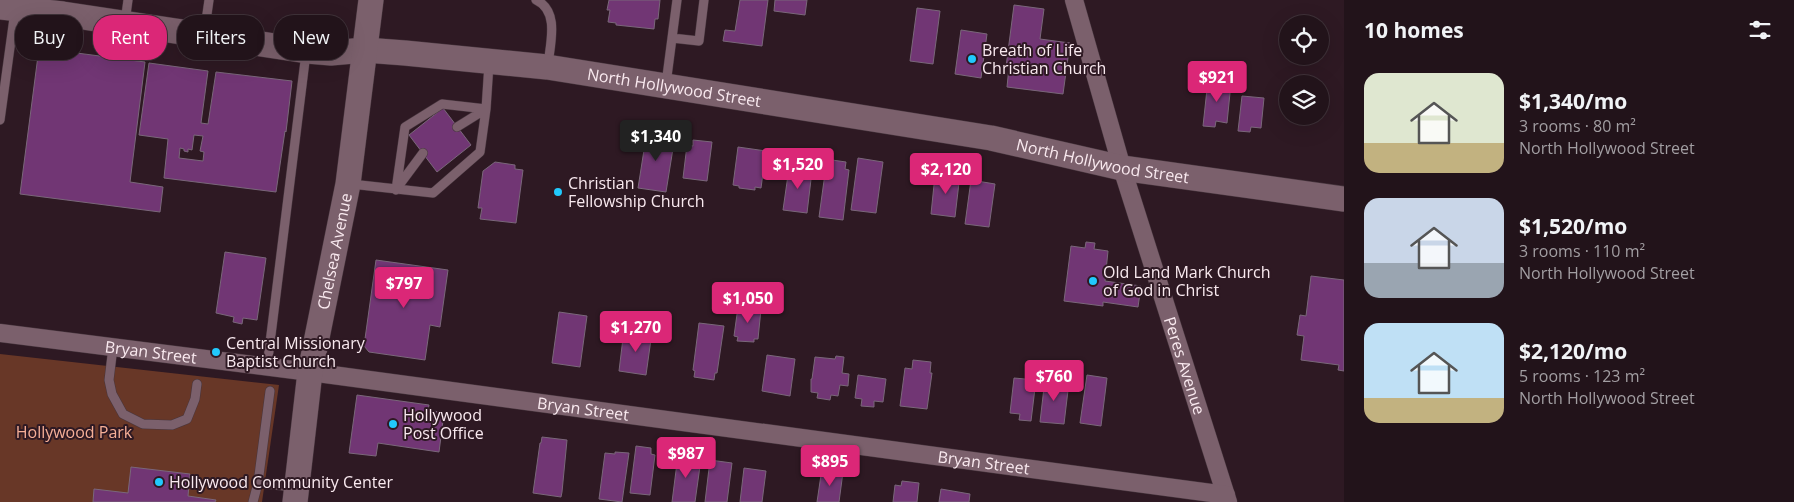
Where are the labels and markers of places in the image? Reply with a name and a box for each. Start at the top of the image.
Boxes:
place label: Breath of Life Christian Church [982,39,1106,79]
marker: Breath of Life Christian Church [966,53,978,65]
pin: $921 [1187,61,1247,103]
pin: $1,340 [615,120,697,162]
pin: $1,520 [757,148,839,190]
pin: $2,120 [905,152,987,195]
place label: Christian Fellowship Church [568,172,704,212]
marker: Christian Fellowship Church [552,186,564,198]
place label: Old Land Mark Church of God in Christ [1103,261,1271,301]
pin: $797 [374,266,434,309]
marker: Old Land Mark Church of God in Christ [1087,275,1099,287]
pin: $1,050 [707,282,789,324]
pin: $1,270 [595,310,677,353]
place label: Central Missionary Baptist Church [226,332,366,372]
marker: Central Missionary Baptist Church [210,346,222,358]
pin: $760 [1024,360,1084,402]
place label: Hollywood Post Office [403,404,484,444]
marker: Hollywood Post Office [387,418,399,430]
pin: $987 [656,436,716,479]
pin: $895 [800,444,860,487]
place label: Hollywood Community Center [169,471,394,493]
marker: Hollywood Community Center [153,476,165,488]

